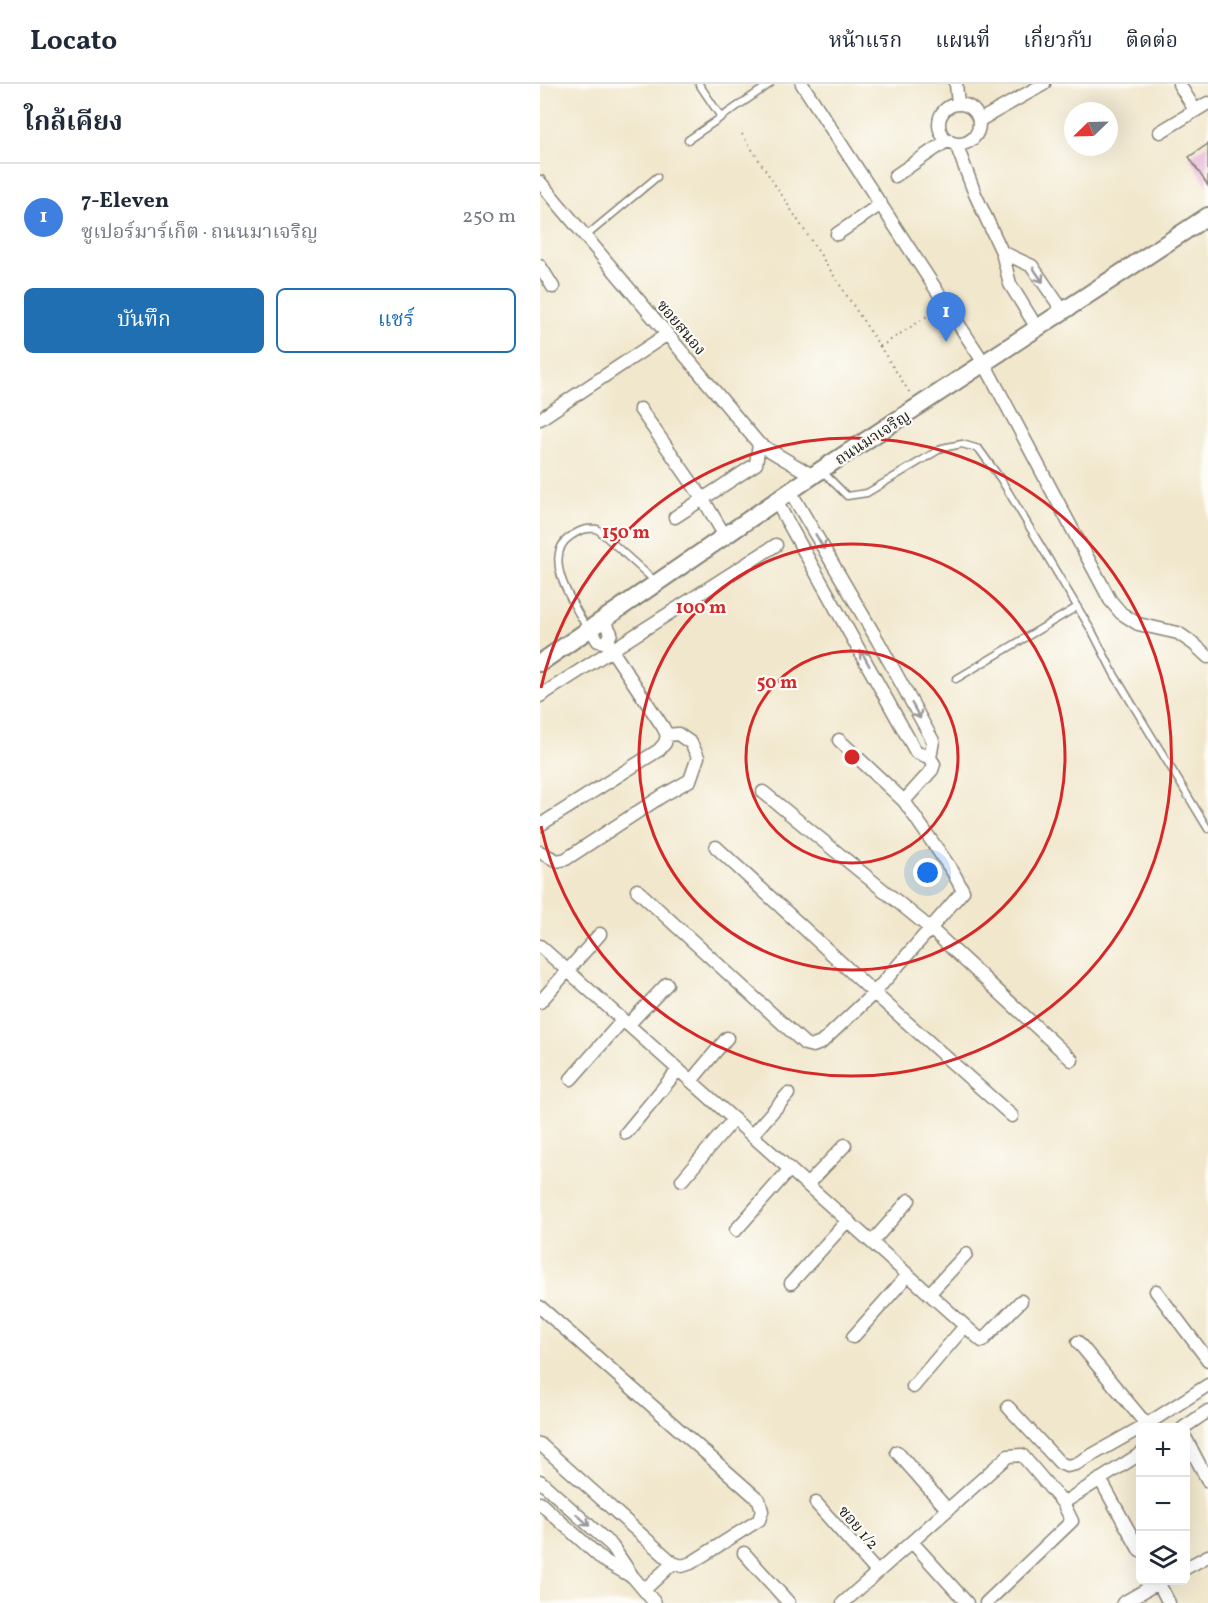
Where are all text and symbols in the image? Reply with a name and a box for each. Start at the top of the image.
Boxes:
text: Locato [30,22,117,61]
text: หน้าแรก [829,27,902,56]
text: แผนที่ [935,27,990,56]
text: เกี่ยวกับ [1023,27,1093,56]
text: ติดต่อ [1126,27,1178,56]
north arrow [1064,102,1118,156]
text: ใกล้เคียง [24,105,123,141]
text: 7-Eleven [81,186,169,217]
text: 1 [39,203,48,231]
text: 250 m [462,203,516,231]
text: ซูเปอร์มาร์เก็ต · ถนนมาเจริญ [81,219,318,247]
one-way arrow [1032,266,1044,283]
button: บันทึก [24,288,264,353]
button: แชร์ [276,288,516,353]
pin: 1 [926,292,966,342]
street label: ซอยสนอง [651,296,710,361]
street label: ถนนมาเจริญ [831,406,915,471]
text: 150 m [602,521,650,546]
one-way arrow [814,533,826,550]
text: 100 m [676,596,726,621]
one-way arrow [859,650,870,668]
text: 50 m [757,671,797,696]
one-way arrow [911,702,923,719]
centre of rings [842,747,862,767]
your location [913,858,942,887]
map controls [1136,1423,1190,1585]
button: + [1136,1423,1190,1477]
button: − [1136,1477,1190,1531]
street label: ซอย 1/2 [832,1502,883,1555]
one-way arrow [576,1513,591,1527]
button: layers [1136,1531,1190,1585]

